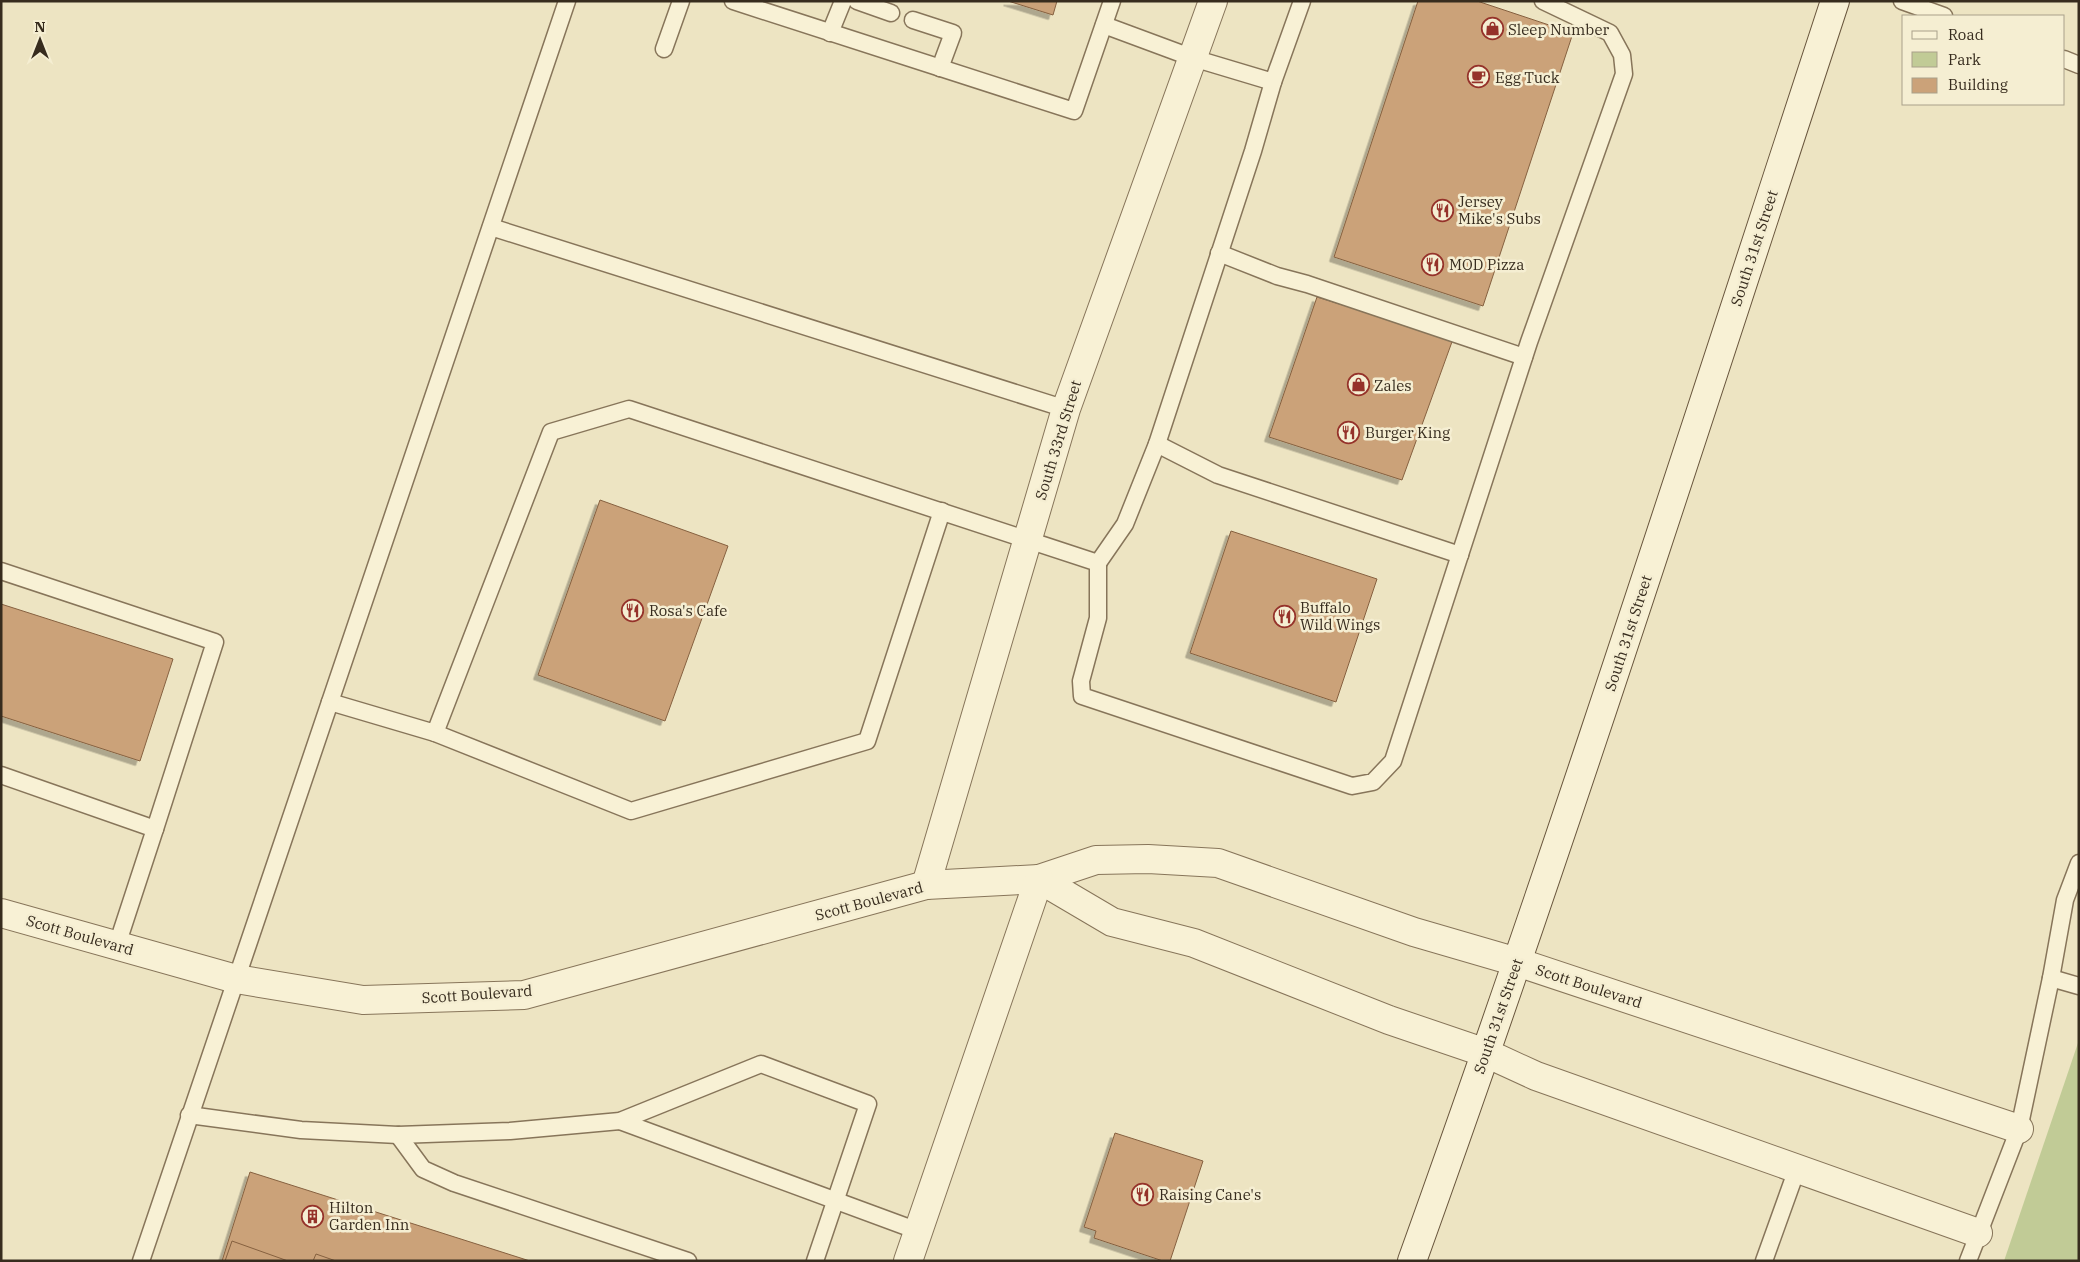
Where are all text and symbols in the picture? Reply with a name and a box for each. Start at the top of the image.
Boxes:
north arrow [15,15,65,65]
legend [1902,15,2065,105]
shop icon: Sleep Number [1480,17,1504,41]
text: N [34,18,46,36]
place label: Sleep Number [1508,20,1609,39]
text: Road [1948,25,1984,44]
text: Park [1948,50,1981,69]
cafe icon: Egg Tuck [1467,65,1491,89]
place label: Egg Tuck [1495,68,1560,87]
text: Building [1948,75,2008,94]
street label: South 31st Street [1726,188,1782,308]
place label: Jersey Mike's Subs [1458,192,1541,228]
restaurant icon: Jersey Mike's Subs [1430,198,1454,222]
restaurant icon: MOD Pizza [1421,252,1445,276]
place label: MOD Pizza [1449,255,1524,274]
shop icon: Zales [1346,373,1370,397]
place label: Zales [1374,376,1412,395]
street label: South 33rd Street [1031,378,1085,502]
restaurant icon: Burger King [1337,420,1361,444]
place label: Burger King [1365,423,1450,442]
street label: South 31st Street [1600,573,1656,693]
restaurant icon: Rosa's Cafe [621,598,645,622]
place label: Buffalo Wild Wings [1300,598,1380,634]
place label: Rosa's Cafe [649,601,727,620]
restaurant icon: Buffalo Wild Wings [1272,604,1296,628]
street label: Scott Boulevard [813,877,925,925]
street label: Scott Boulevard [24,911,136,959]
street label: South 31st Street [1469,956,1527,1076]
street label: Scott Boulevard [1533,960,1645,1012]
street label: Scott Boulevard [421,981,533,1007]
restaurant icon: Raising Cane's [1131,1182,1155,1206]
place label: Raising Cane's [1159,1185,1261,1204]
place label: Hilton Garden Inn [329,1198,410,1234]
building icon: Hilton Garden Inn [301,1204,325,1228]

